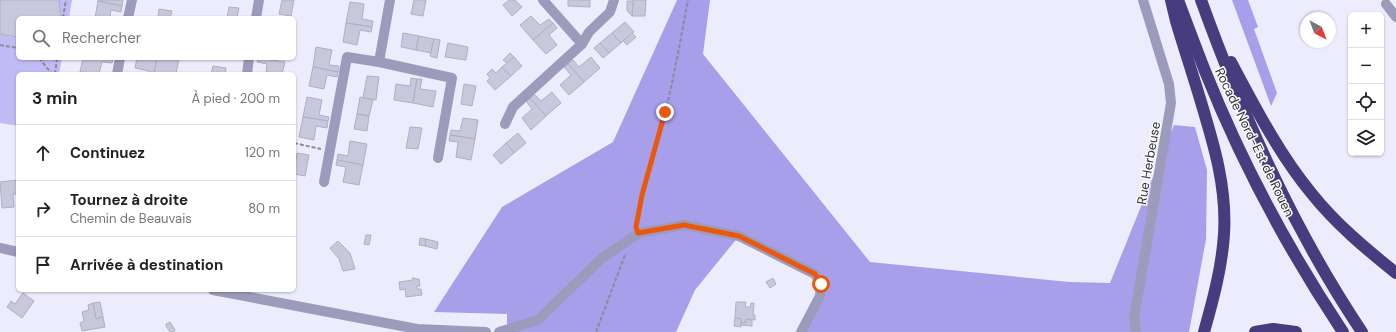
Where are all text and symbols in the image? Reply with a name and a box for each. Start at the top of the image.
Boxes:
north arrow [1300,12,1336,48]
map controls [1348,12,1384,156]
button: + [1348,12,1384,48]
search box [16,16,296,60]
icon: search [30,27,52,49]
text: Rechercher [62,28,141,48]
button: − [1348,48,1384,84]
street label: Rocade Nord-Est de Rouen [1211,65,1298,219]
button: locate [1348,84,1384,120]
text: 3 min [32,87,77,109]
text: À pied · 200 m [191,90,280,107]
route end [656,103,674,121]
street label: Rue Herbeuse [1133,120,1164,206]
button: layers [1348,120,1384,156]
icon: ahead [32,142,54,164]
text: Continuez [70,143,145,163]
text: 120 m [245,144,280,161]
text: Tournez à droite [70,190,188,210]
icon: right [32,198,54,220]
text: 80 m [248,200,280,217]
text: Chemin de Beauvais [70,210,192,227]
icon: arrive [32,254,54,276]
text: Arrivée à destination [70,255,223,275]
route start [812,275,830,293]

